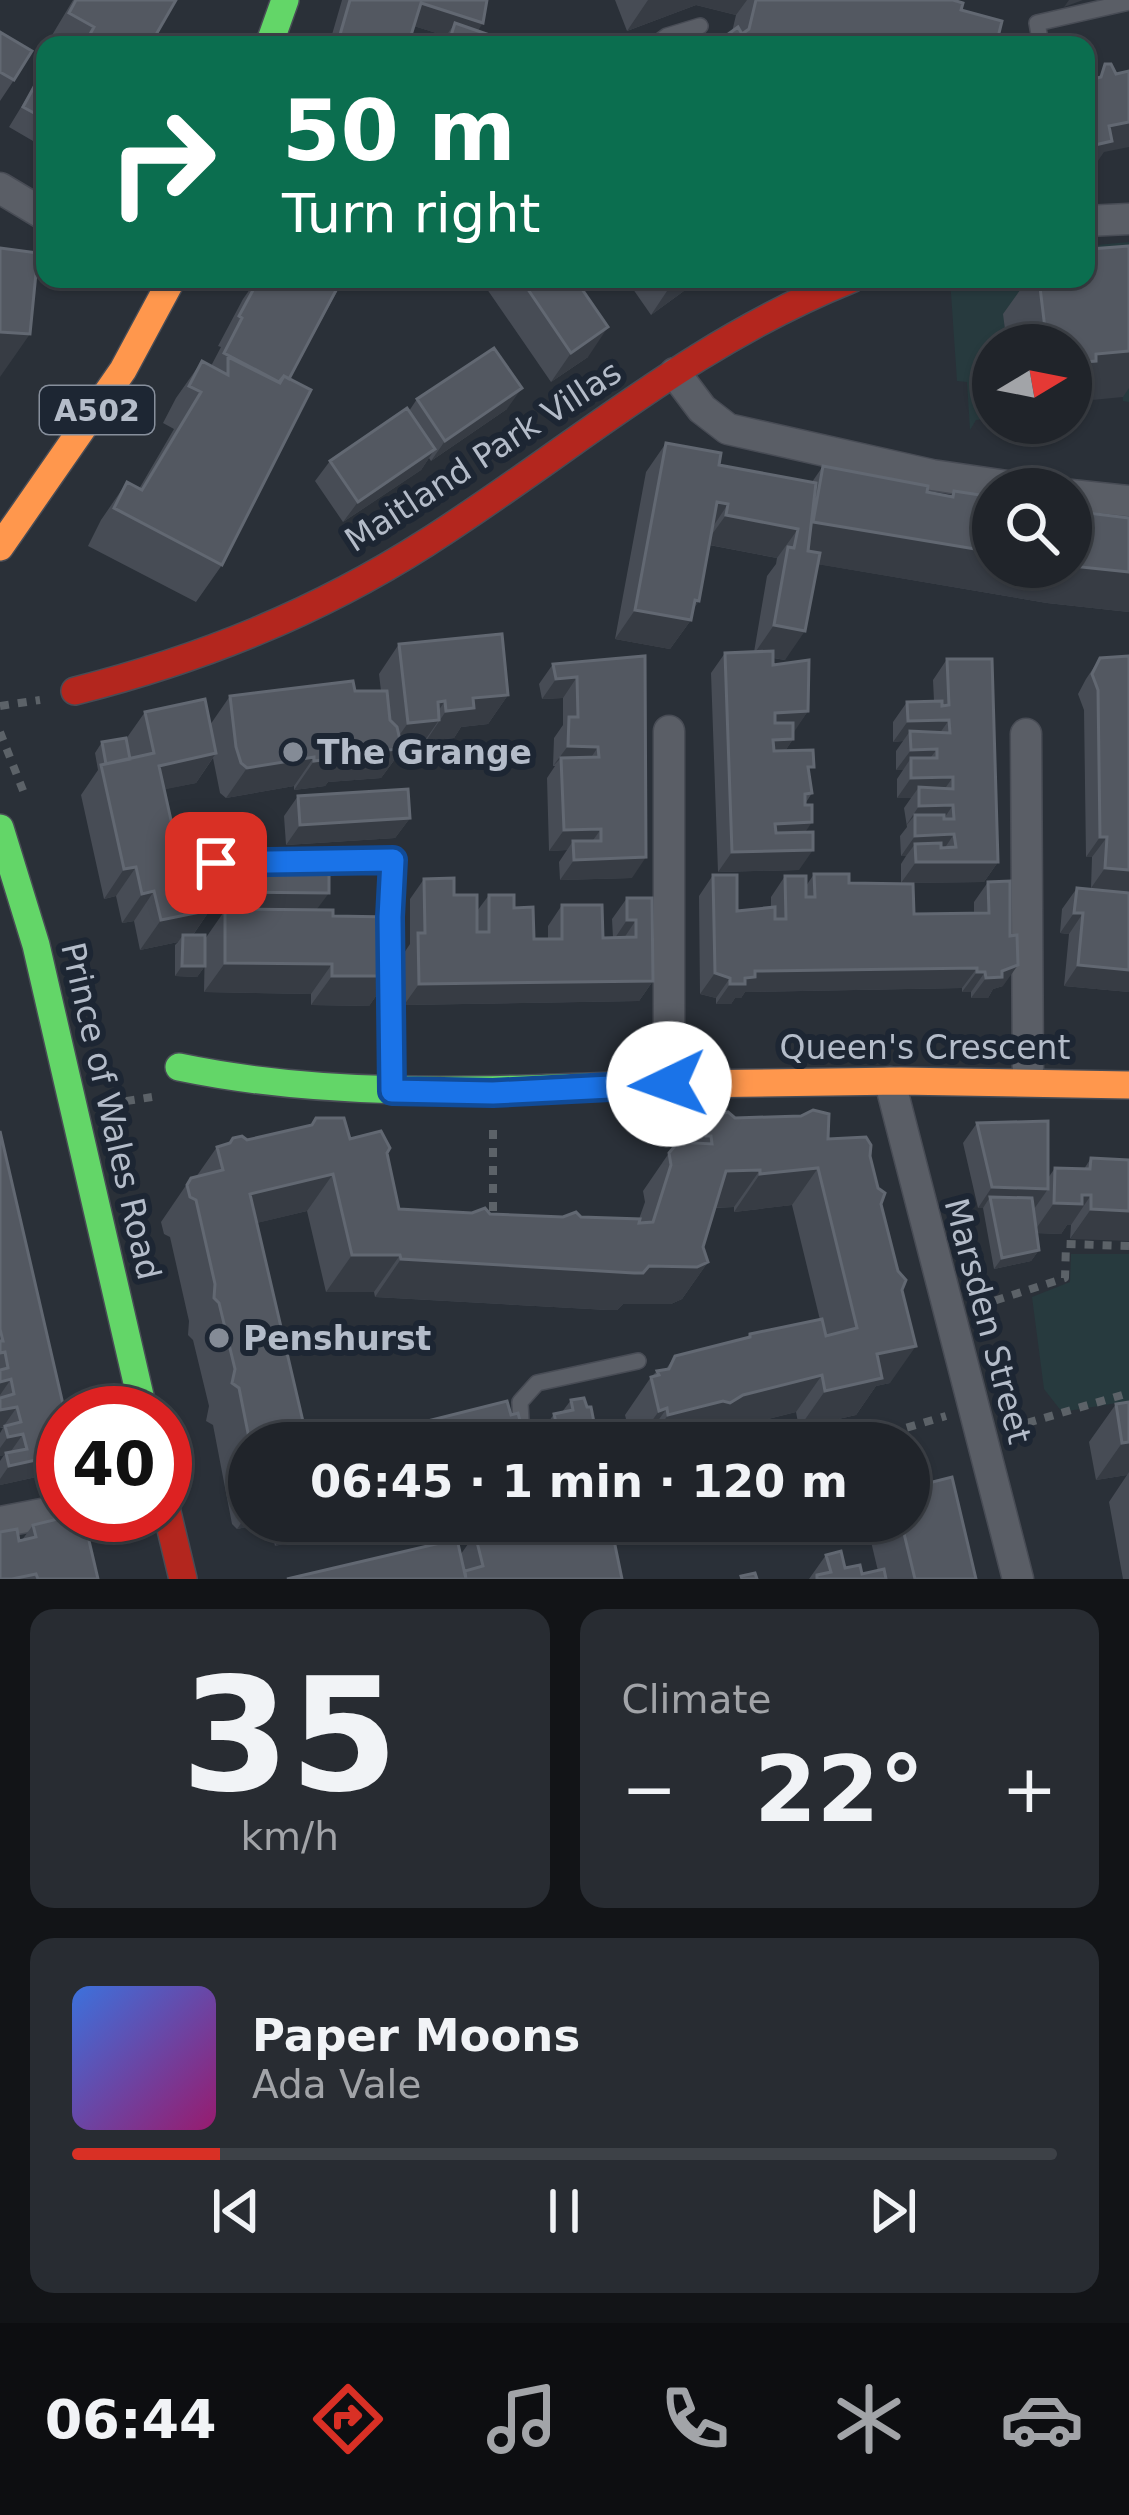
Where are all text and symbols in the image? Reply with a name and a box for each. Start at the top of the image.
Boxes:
text: 50 m [282,82,516,180]
icon: right [84,84,240,240]
text: Turn right [282,182,541,245]
north arrow [972,324,1092,444]
map controls [972,324,1092,588]
street label: Maitland Park Villas [338,352,628,560]
road number: A502 [40,386,154,434]
button: search [972,468,1092,588]
place label: The Grange [317,733,532,772]
marker: The Grange [280,739,306,765]
pin [165,812,267,914]
icon: arrive [183,830,249,896]
street label: Prince of Wales Road [53,939,169,1283]
position arrow [606,1021,732,1147]
street label: Queen's Crescent [780,1028,1070,1067]
street label: Marsden Street [937,1194,1040,1448]
place label: Penshurst [243,1319,432,1358]
marker: Penshurst [206,1325,232,1351]
speed limit sign: 40 [36,1386,192,1542]
text: 06:45 · 1 min · 120 m [310,1455,848,1508]
text: 35 [181,1645,398,1827]
text: Climate [622,1677,772,1722]
text: 22° [754,1737,924,1842]
text: − [622,1751,677,1828]
text: + [1002,1751,1057,1828]
text: km/h [241,1814,339,1859]
text: Paper Moons [252,2009,580,2062]
text: Ada Vale [252,2062,421,2107]
icon: previous [203,2178,269,2244]
icon: pause [531,2178,597,2244]
icon: next [860,2178,926,2244]
icon: directions [306,2377,390,2461]
icon: music [480,2377,564,2461]
icon: phone [653,2377,737,2461]
icon: climate [827,2377,911,2461]
icon: car [1000,2377,1084,2461]
text: 06:44 [45,2388,217,2451]

